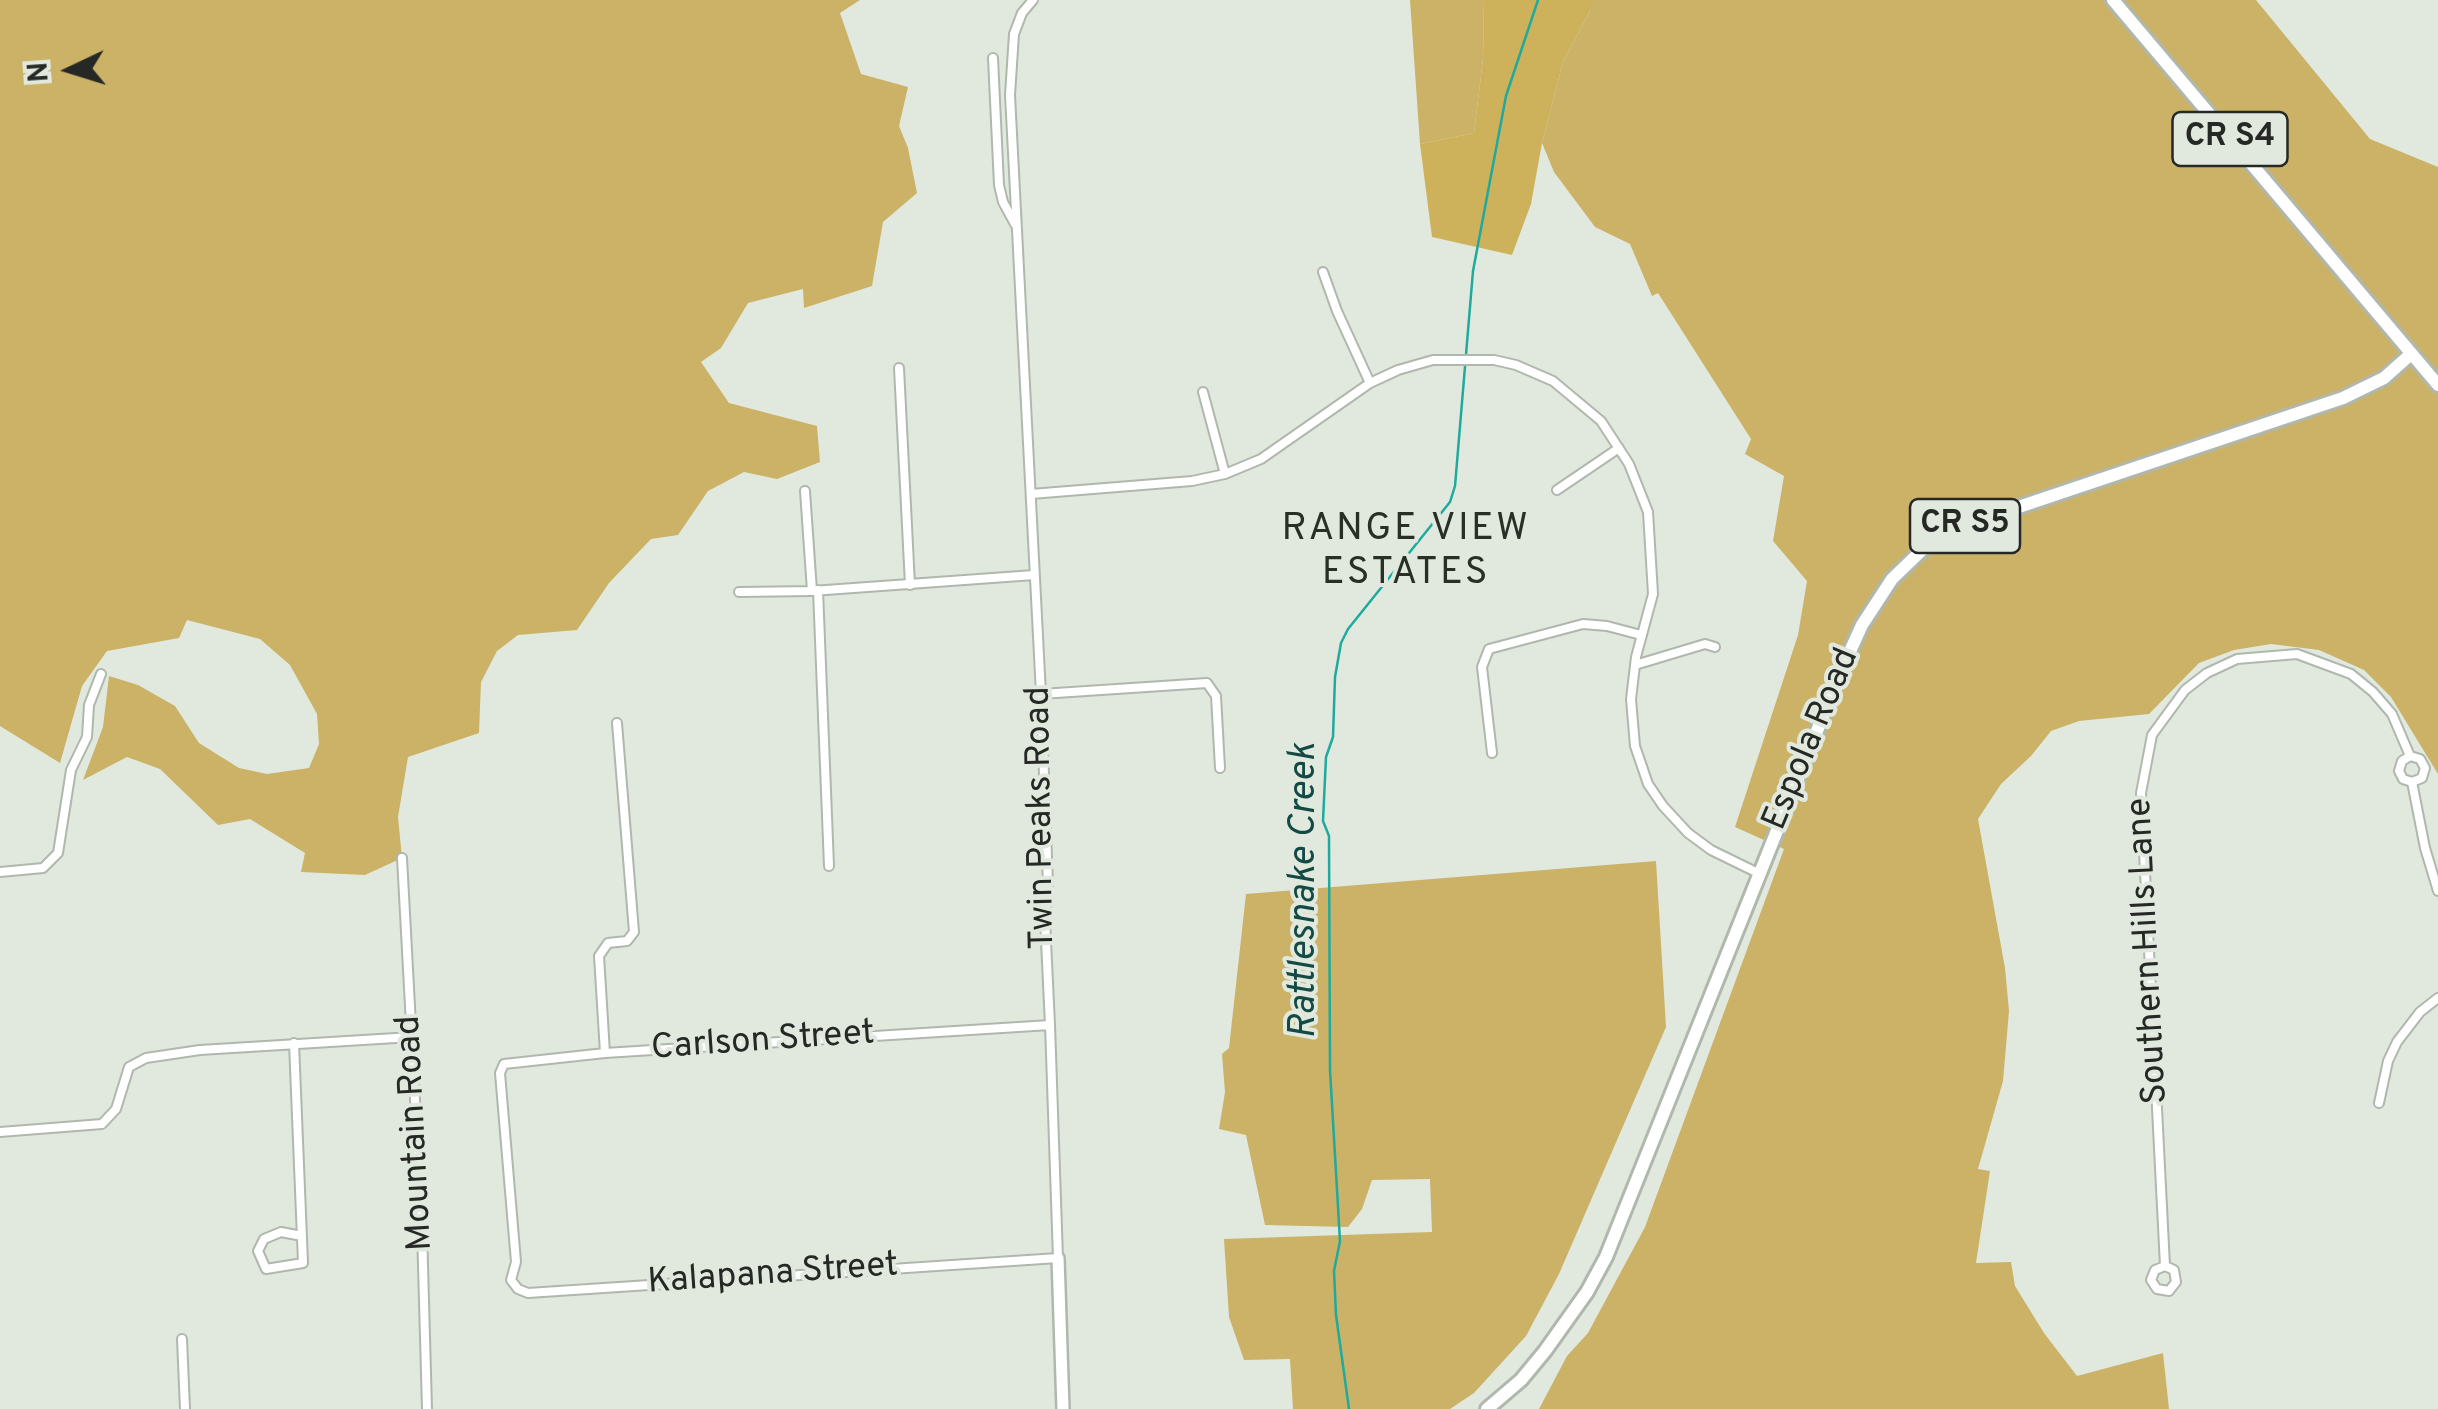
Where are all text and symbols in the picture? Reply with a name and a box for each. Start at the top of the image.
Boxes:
north arrow [20,20,120,120]
text: N [21,61,59,83]
road number: CR S4 [2172,112,2288,166]
road number: CR S5 [1910,499,2020,553]
district label: RANGE VIEW ESTATES [1282,508,1530,598]
street label: Espola Road [1756,643,1870,837]
street label: Twin Peaks Road [1020,686,1066,950]
water label: Rattlesnake Creek [1283,743,1329,1039]
street label: Southern Hills Lane [2121,797,2179,1105]
street label: Mountain Road [390,1014,444,1252]
street label: Carlson Street [650,1014,876,1072]
street label: Kalapana Street [646,1246,900,1306]

